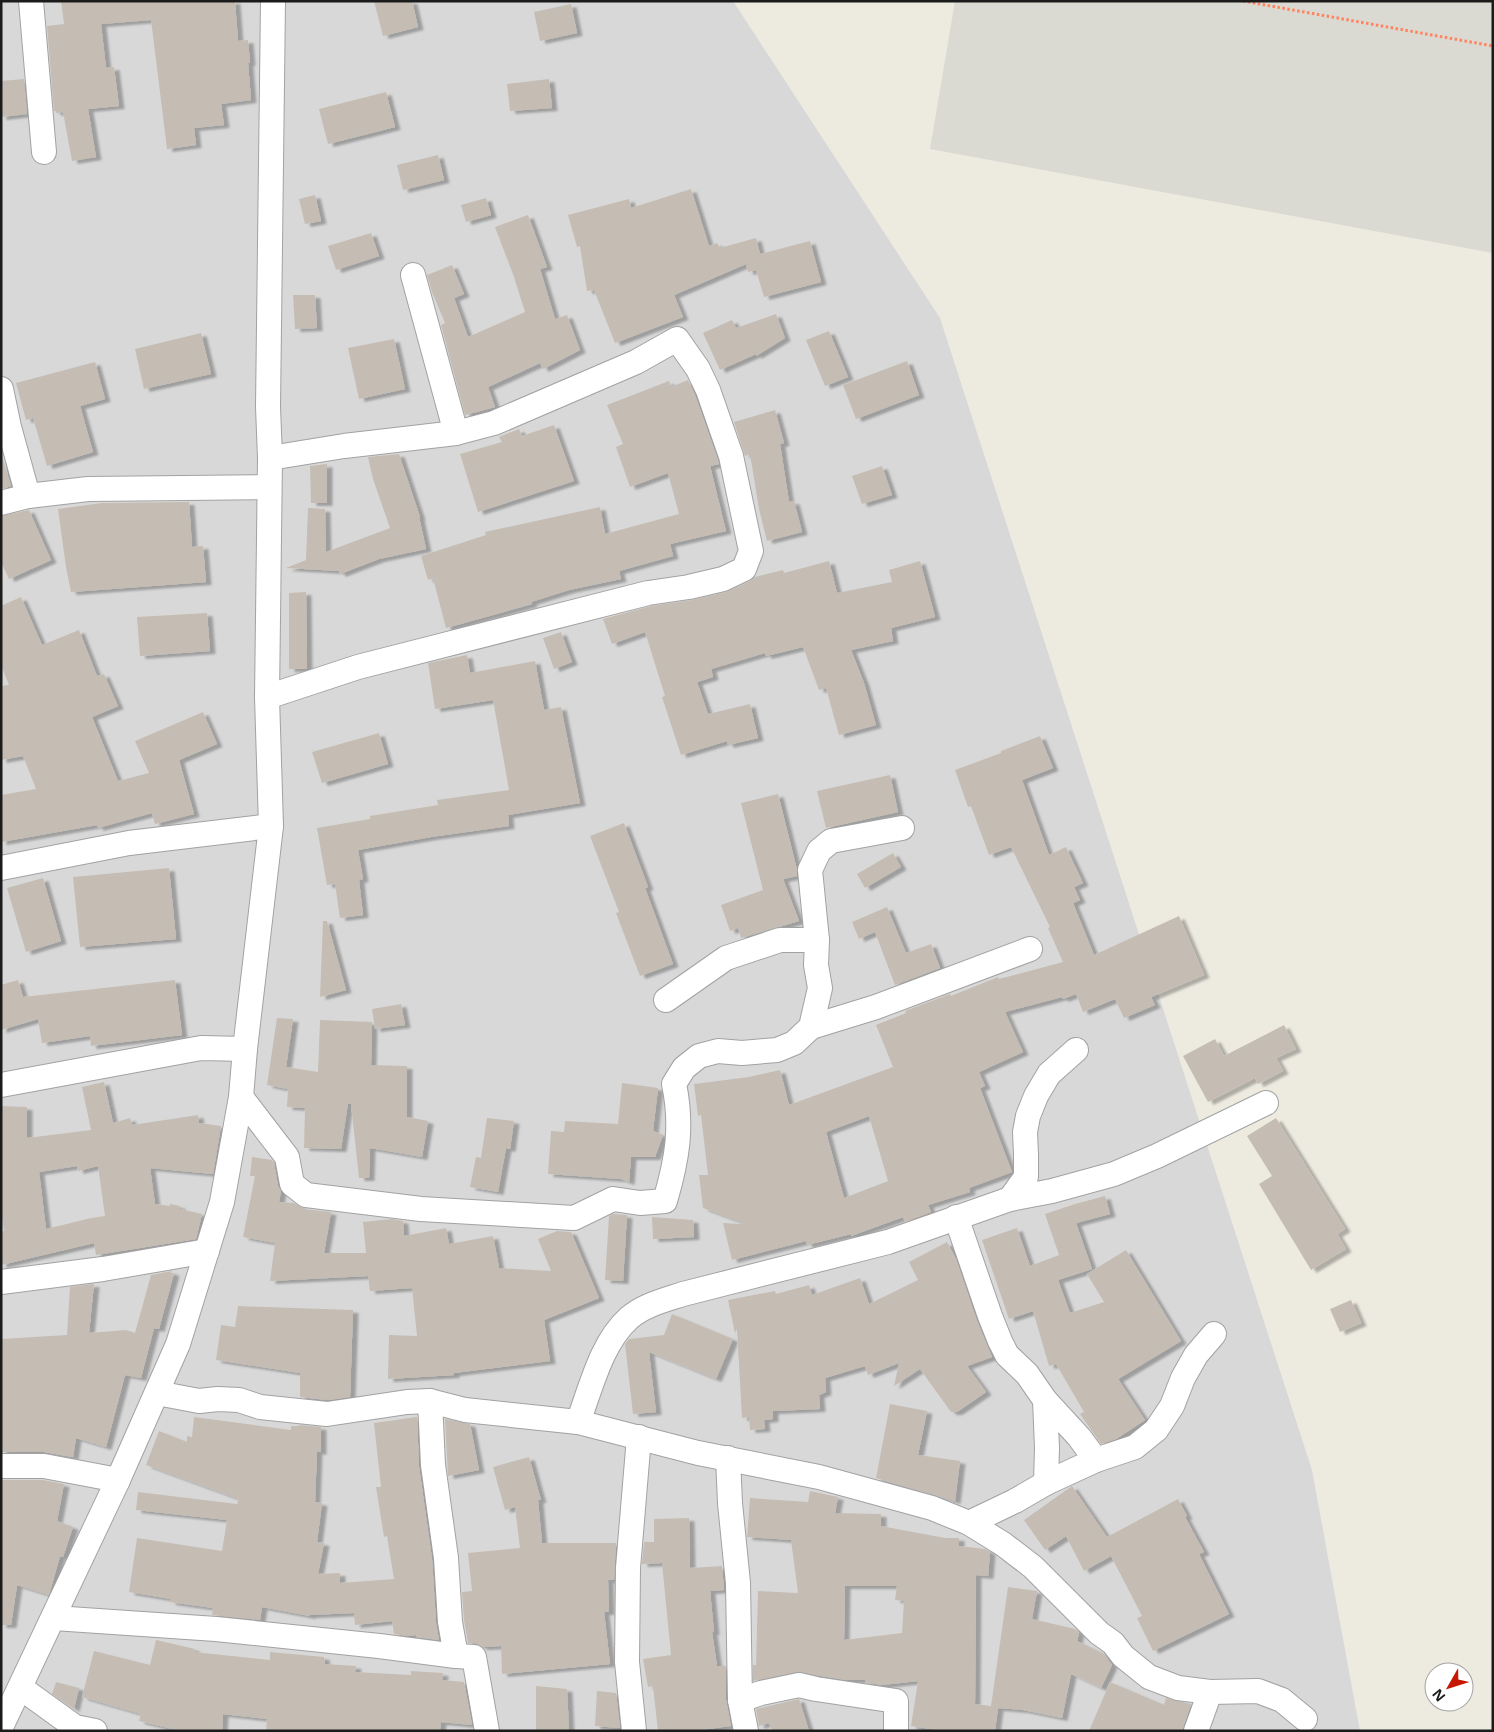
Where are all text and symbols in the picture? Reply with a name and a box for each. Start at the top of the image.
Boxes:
north arrow [1424,1662,1474,1712]
text: N [1428,1685,1449,1706]

